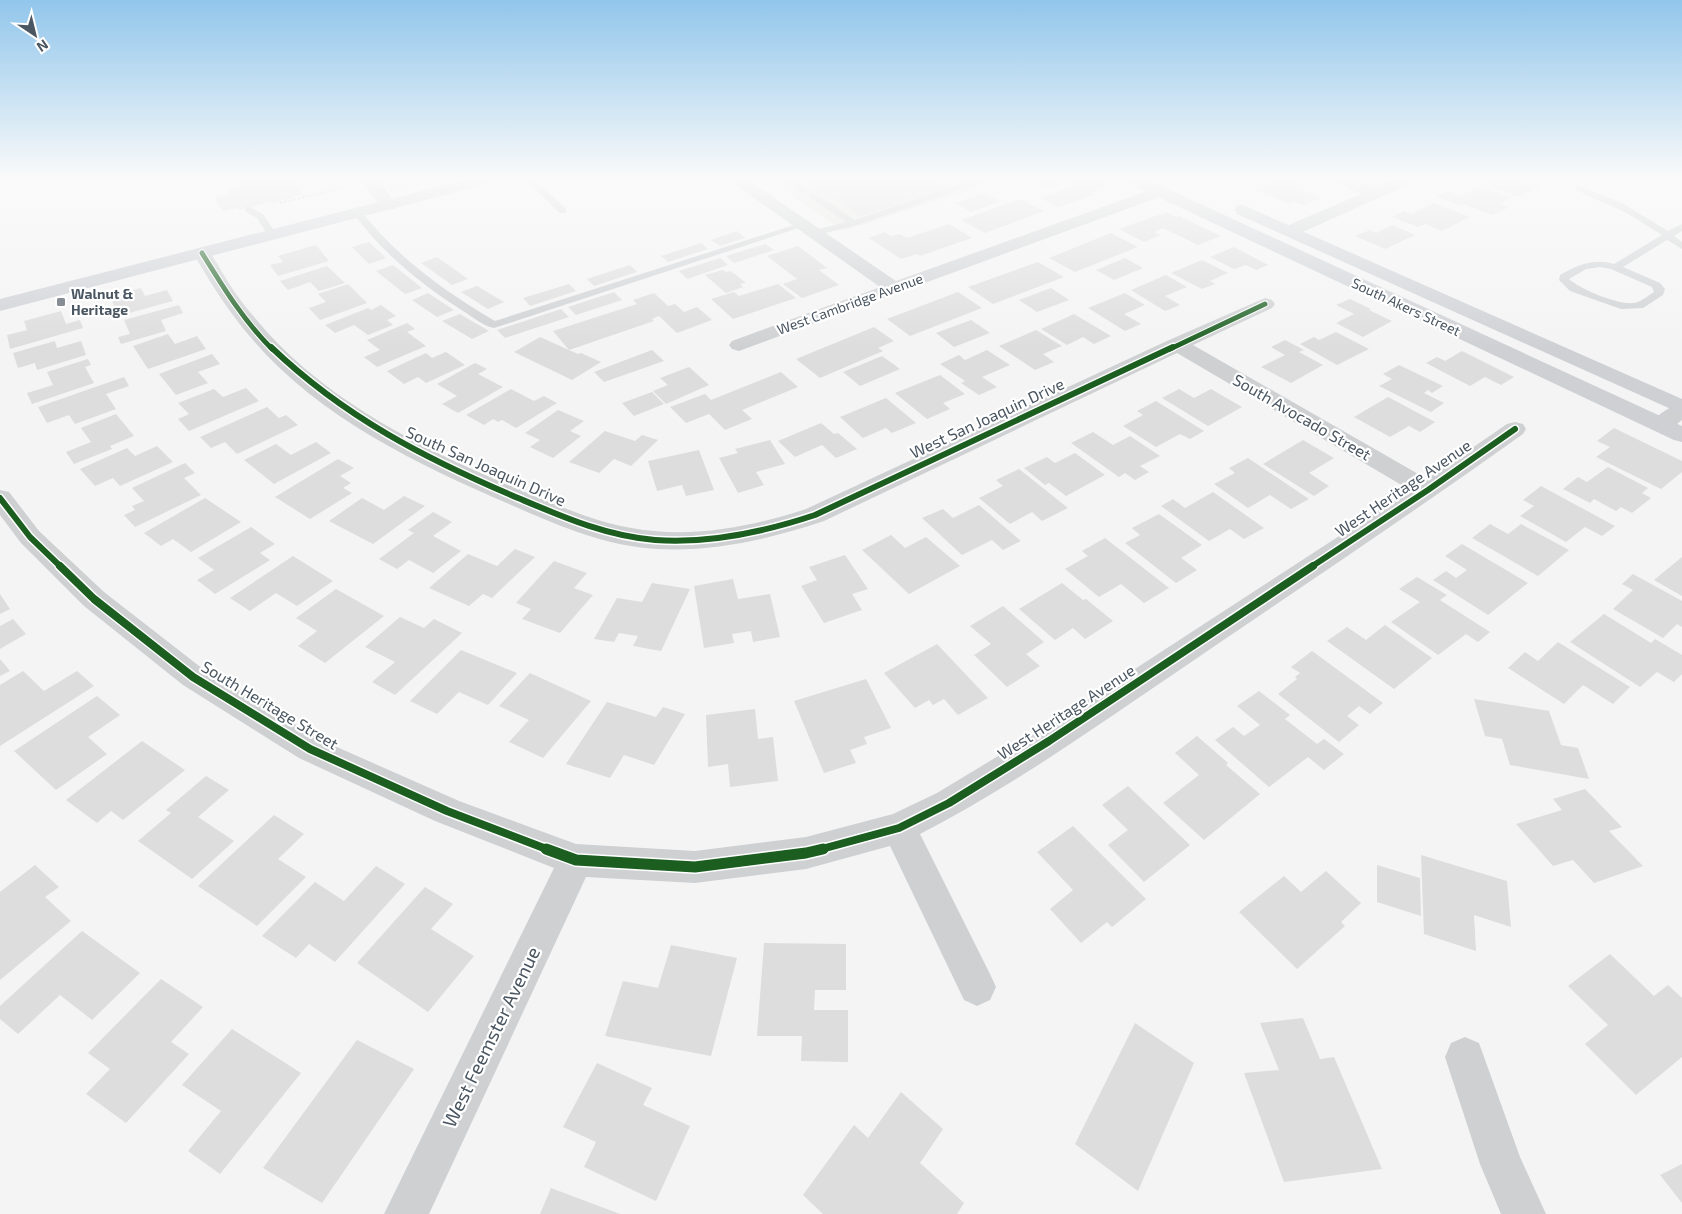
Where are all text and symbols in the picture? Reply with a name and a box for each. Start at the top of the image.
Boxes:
north arrow [10,10,60,60]
text: N [34,36,52,56]
street label: West Cambridge Avenue [775,269,925,338]
street label: South Akers Street [1349,274,1463,339]
place label: Walnut & Heritage [71,285,134,318]
marker: Walnut & Heritage [55,296,67,308]
street label: South Avocado Street [1230,369,1374,464]
street label: West San Joaquin Drive [907,373,1067,462]
street label: South San Joaquin Drive [403,422,569,509]
street label: West Heritage Avenue [1331,435,1474,540]
street label: South Heritage Street [198,656,342,753]
street label: West Heritage Avenue [993,660,1138,763]
street label: West Feemster Avenue [437,943,544,1131]

